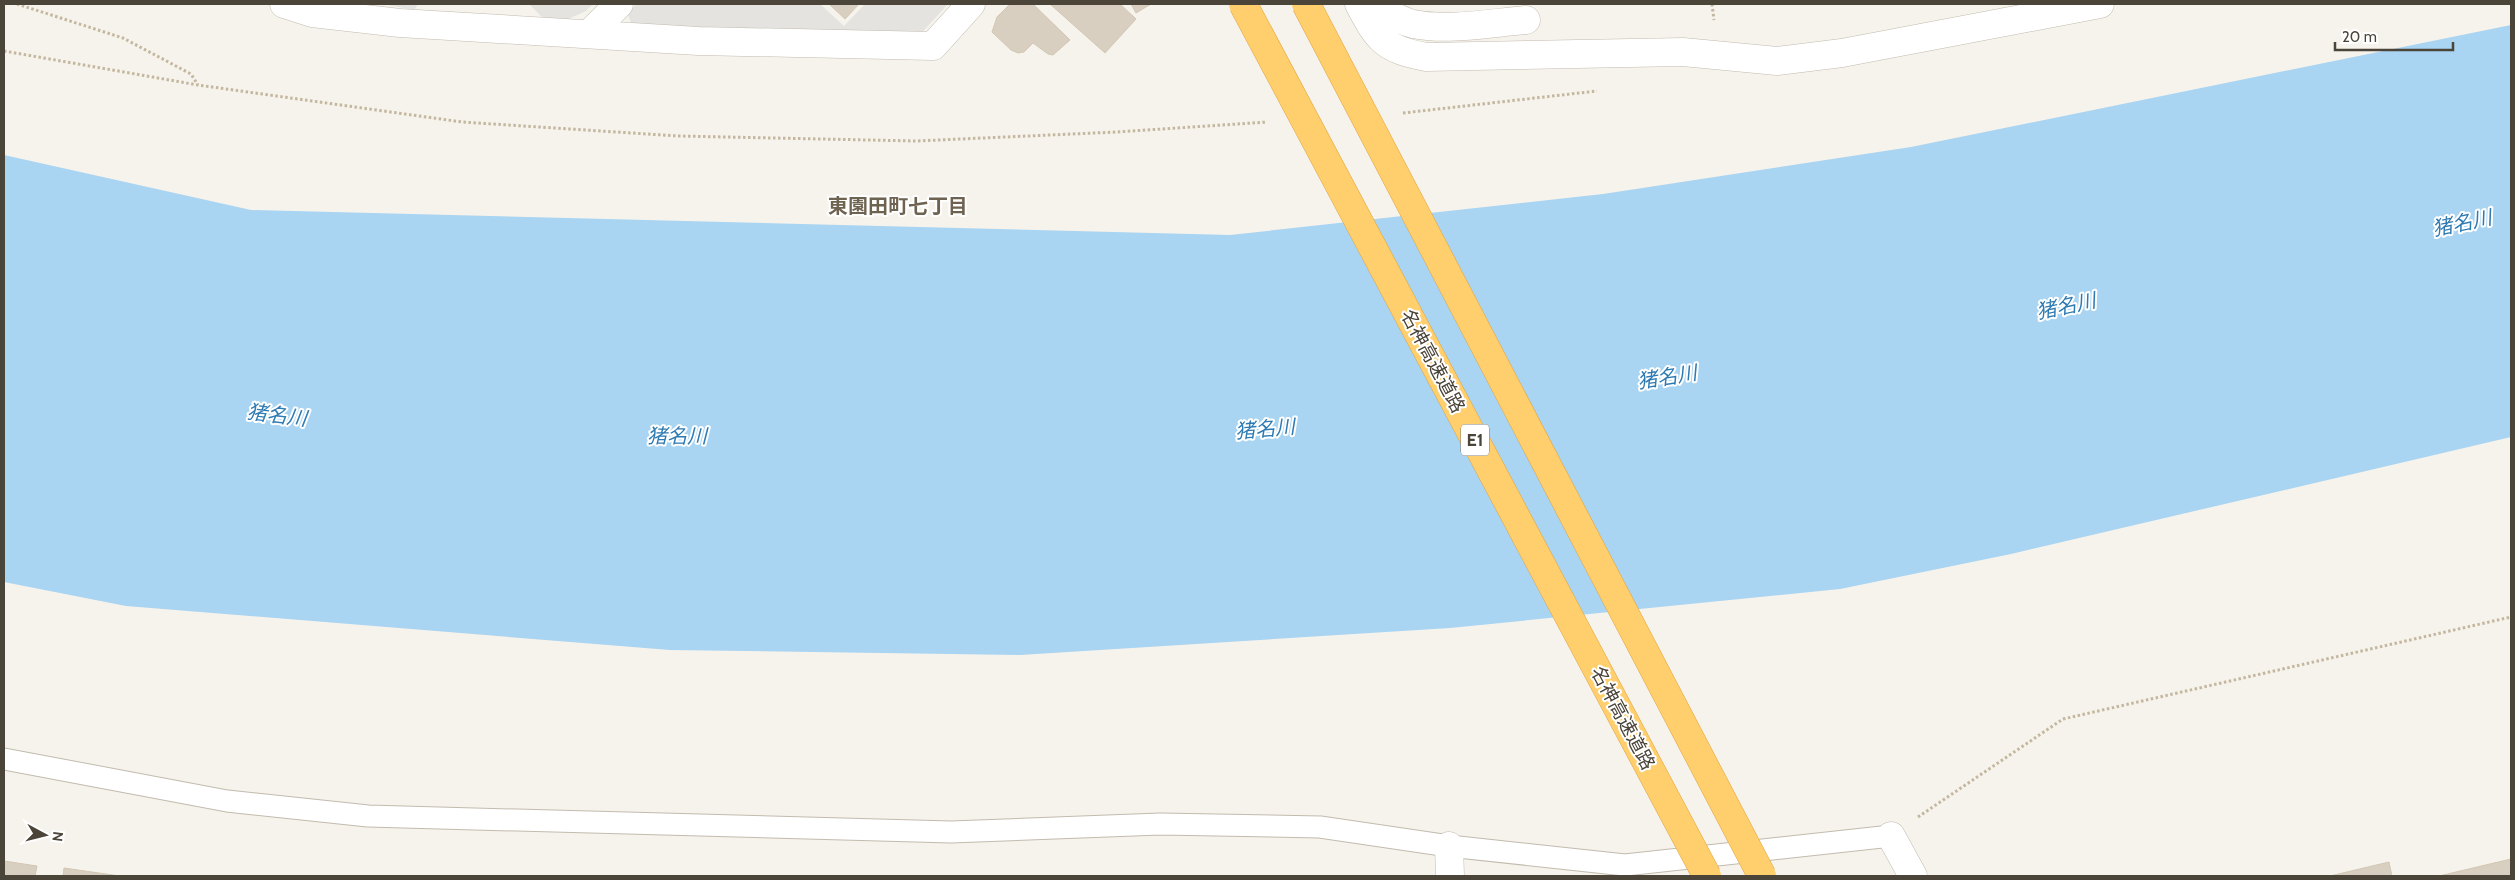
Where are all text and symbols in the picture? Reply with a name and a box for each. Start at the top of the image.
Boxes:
scale bar [2335,20,2452,52]
text: 20 m [2342,28,2377,46]
district label: 東園田町七丁目 [828,194,968,218]
water label: 猪名川 [2430,205,2496,241]
water label: 猪名川 [2034,288,2100,324]
street label: 名神高速道路 [1396,305,1470,417]
water label: 猪名川 [1635,360,1700,394]
water label: 猪名川 [246,399,310,431]
water label: 猪名川 [1234,414,1298,444]
water label: 猪名川 [647,424,709,448]
road number: E1 [1461,424,1489,456]
street label: 名神高速道路 [1586,662,1660,774]
north arrow [20,810,70,860]
text: N [48,831,67,843]

